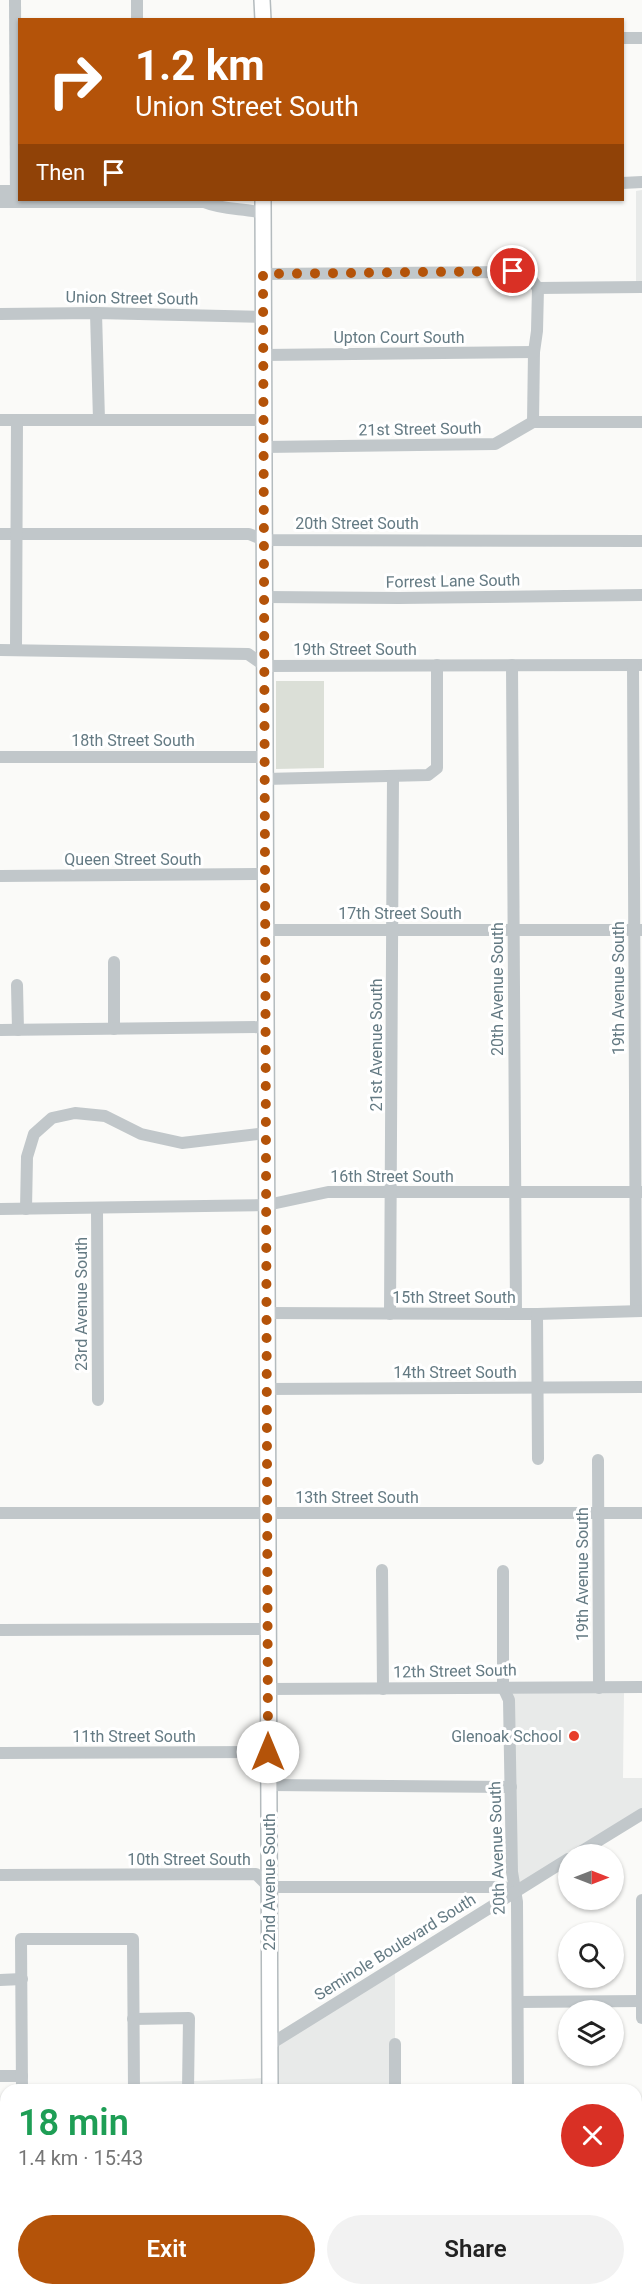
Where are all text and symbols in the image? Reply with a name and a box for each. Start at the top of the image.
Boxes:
text: 1.2 km [135,41,265,90]
icon: right [36,42,114,120]
text: Union Street South [135,91,359,123]
icon: arrive [97,156,130,189]
text: Then [36,160,85,185]
pin [487,245,538,296]
icon: arrive [496,254,529,287]
street label: Union Street South [65,287,199,309]
street label: Upton Court South [333,328,465,347]
street label: 21st Street South [358,418,482,440]
street label: 20th Street South [295,514,419,533]
street label: Forrest Lane South [386,570,520,592]
street label: 19th Street South [293,640,417,659]
street label: 18th Street South [71,731,195,750]
street label: Queen Street South [64,850,202,869]
street label: 17th Street South [338,904,462,923]
street label: 19th Avenue South [609,921,628,1055]
street label: 20th Avenue South [488,922,507,1056]
street label: 21st Avenue South [367,978,386,1112]
street label: 16th Street South [330,1167,454,1186]
street label: 23rd Avenue South [72,1237,91,1371]
street label: 15th Street South [392,1288,516,1307]
street label: 14th Street South [393,1363,517,1382]
street label: 13th Street South [295,1488,419,1507]
street label: 19th Avenue South [573,1507,592,1641]
street label: 12th Street South [393,1660,517,1682]
position arrow [236,1720,300,1784]
street label: 11th Street South [72,1727,196,1746]
place label: Glenoak School [451,1727,562,1746]
marker: Glenoak School [567,1729,581,1743]
street label: 20th Avenue South [485,1781,509,1915]
street label: 22nd Avenue South [260,1813,279,1951]
north arrow [558,1844,624,1910]
map controls [558,1844,624,2066]
street label: 10th Street South [127,1850,251,1869]
street label: Seminole Boulevard South [311,1890,479,2004]
button: search [558,1922,624,1988]
button: layers [558,2000,624,2066]
text: 18 min [18,2102,129,2144]
button: close [561,2104,624,2167]
text: 1.4 km · 15:43 [18,2146,143,2170]
button: Exit [18,2215,315,2284]
button: Share [327,2215,624,2284]

